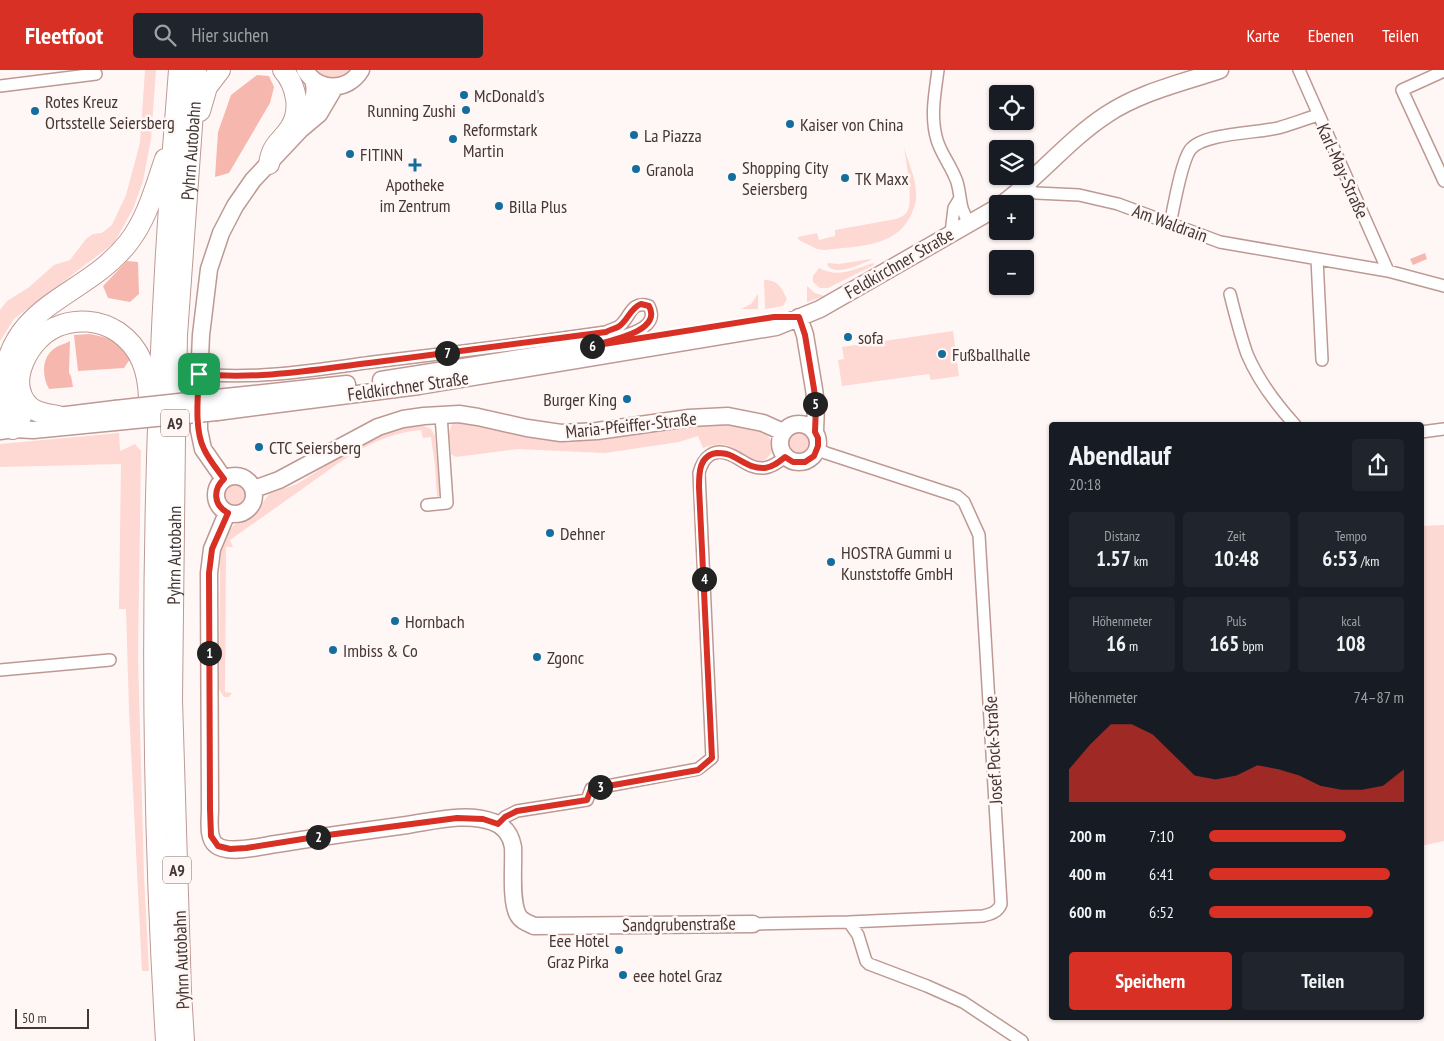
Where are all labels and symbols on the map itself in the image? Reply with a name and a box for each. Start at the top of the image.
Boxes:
place label: McDonald's [474,84,545,107]
marker: McDonald's [458,89,470,101]
place label: Rotes Kreuz Ortsstelle Seiersberg [45,90,175,134]
place label: Running Zushi [367,99,456,122]
street label: Pyhrn Autobahn [175,101,205,201]
marker: Running Zushi [460,104,472,116]
marker: Rotes Kreuz Ortsstelle Seiersberg [29,105,41,117]
place label: Kaiser von China [800,113,903,136]
place label: Reformstark Martin [463,118,537,162]
marker: Kaiser von China [784,118,796,130]
street label: Karl-May-Straße [1312,120,1374,222]
place label: La Piazza [644,124,702,147]
marker: La Piazza [628,129,640,141]
marker: Reformstark Martin [447,133,459,145]
place label: FITINN [360,143,403,166]
marker: FITINN [344,148,356,160]
place label: Shopping City Seiersberg [742,156,828,200]
place label: Granola [646,158,694,181]
marker: Apotheke im Zentrum [409,159,421,171]
marker: Granola [630,163,642,175]
place label: TK Maxx [855,167,909,190]
marker: Shopping City Seiersberg [726,171,738,183]
marker: TK Maxx [839,172,851,184]
place label: Apotheke im Zentrum [379,173,451,217]
place label: Billa Plus [509,195,567,218]
street label: Am Waldrain [1129,199,1211,247]
marker: Billa Plus [493,200,505,212]
street label: Feldkirchner Straße [840,223,958,303]
place label: sofa [858,326,884,349]
marker: sofa [842,331,854,343]
pin: 6 [580,334,604,358]
pin: 7 [434,340,460,366]
place label: Fußballhalle [952,343,1030,366]
marker: Fußballhalle [936,348,948,360]
pin [178,353,220,395]
street label: Feldkirchner Straße [346,366,470,406]
place label: Burger King [543,388,617,411]
pin: 5 [802,392,828,416]
marker: Burger King [621,393,633,405]
street label: Maria-Pfeiffer-Straße [564,407,698,443]
road number: A9 [161,409,189,436]
place label: CTC Seiersberg [269,436,361,459]
marker: CTC Seiersberg [253,441,265,453]
street label: Pyhrn Autobahn [162,506,186,605]
place label: Dehner [560,522,605,545]
marker: Dehner [544,527,556,539]
place label: HOSTRA Gummi u Kunststoffe GmbH [841,541,953,585]
marker: HOSTRA Gummi u Kunststoffe GmbH [825,556,837,568]
pin: 4 [692,566,716,592]
place label: Hornbach [405,610,465,633]
marker: Hornbach [389,615,401,627]
place label: Imbiss & Co [343,639,418,662]
pin: 1 [196,640,222,666]
marker: Imbiss & Co [327,644,339,656]
place label: Zgonc [547,646,585,669]
marker: Zgonc [531,651,543,663]
street label: Josef Pock-Straße [979,695,1007,806]
pin: 3 [588,774,612,800]
pin: 2 [306,824,330,850]
road number: A9 [163,856,191,884]
street label: Pyhrn Autobahn [168,910,194,1010]
street label: Sandgrubenstraße [622,912,736,936]
place label: Eee Hotel Graz Pirka [547,929,610,973]
marker: Eee Hotel Graz Pirka [613,944,625,956]
place label: eee hotel Graz [633,964,722,987]
marker: eee hotel Graz [617,969,629,981]
scale bar [15,1006,89,1029]

